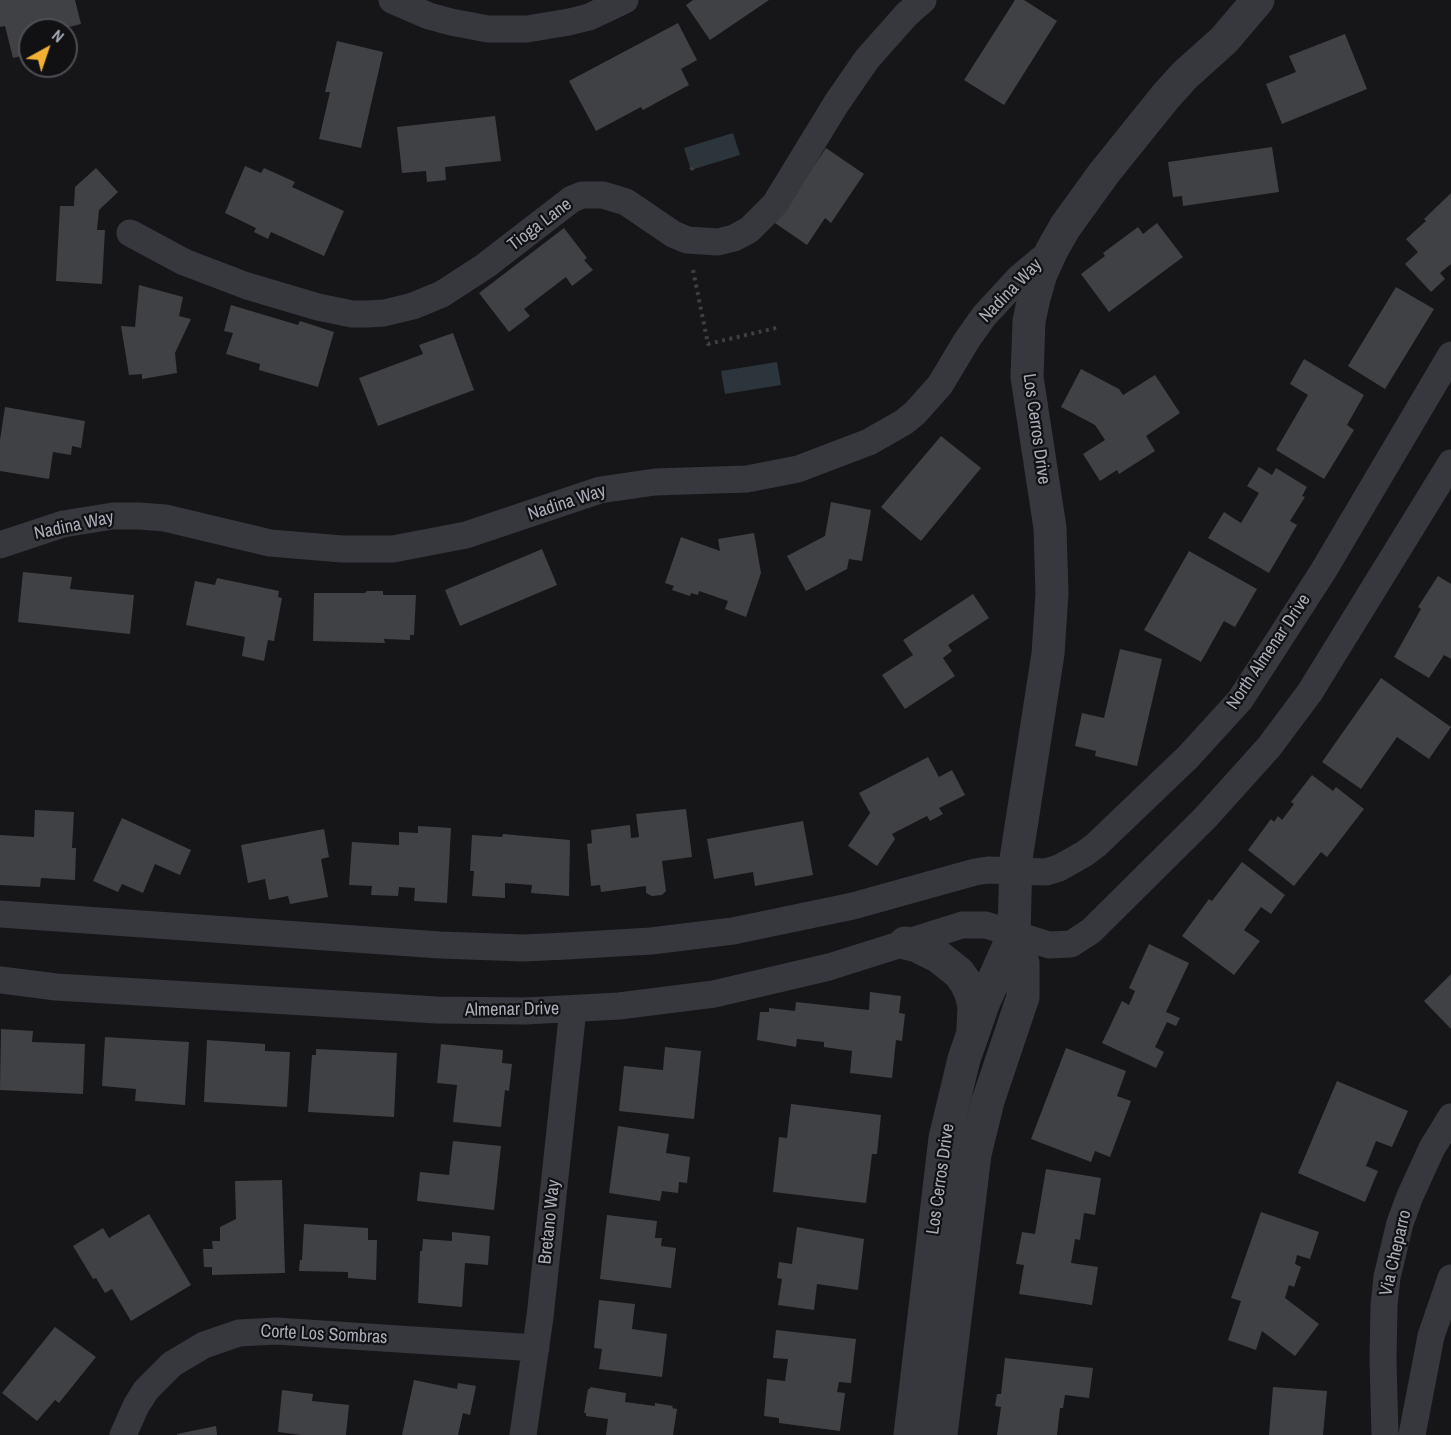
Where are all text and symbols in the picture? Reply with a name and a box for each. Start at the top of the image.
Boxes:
north arrow [18,18,78,78]
text: N [48,24,69,47]
street label: Tioga Lane [504,194,576,256]
street label: Nadina Way [975,254,1047,328]
street label: Los Cerros Drive [1018,372,1054,486]
street label: Nadina Way [525,480,609,526]
street label: Nadina Way [32,507,116,545]
street label: North Almenar Drive [1222,590,1316,714]
street label: Almenar Drive [465,998,559,1022]
street label: Los Cerros Drive [923,1122,959,1236]
street label: Bretano Way [535,1179,565,1265]
street label: Via Cheparro [1376,1208,1416,1298]
street label: Corte Los Sombras [260,1321,388,1349]

